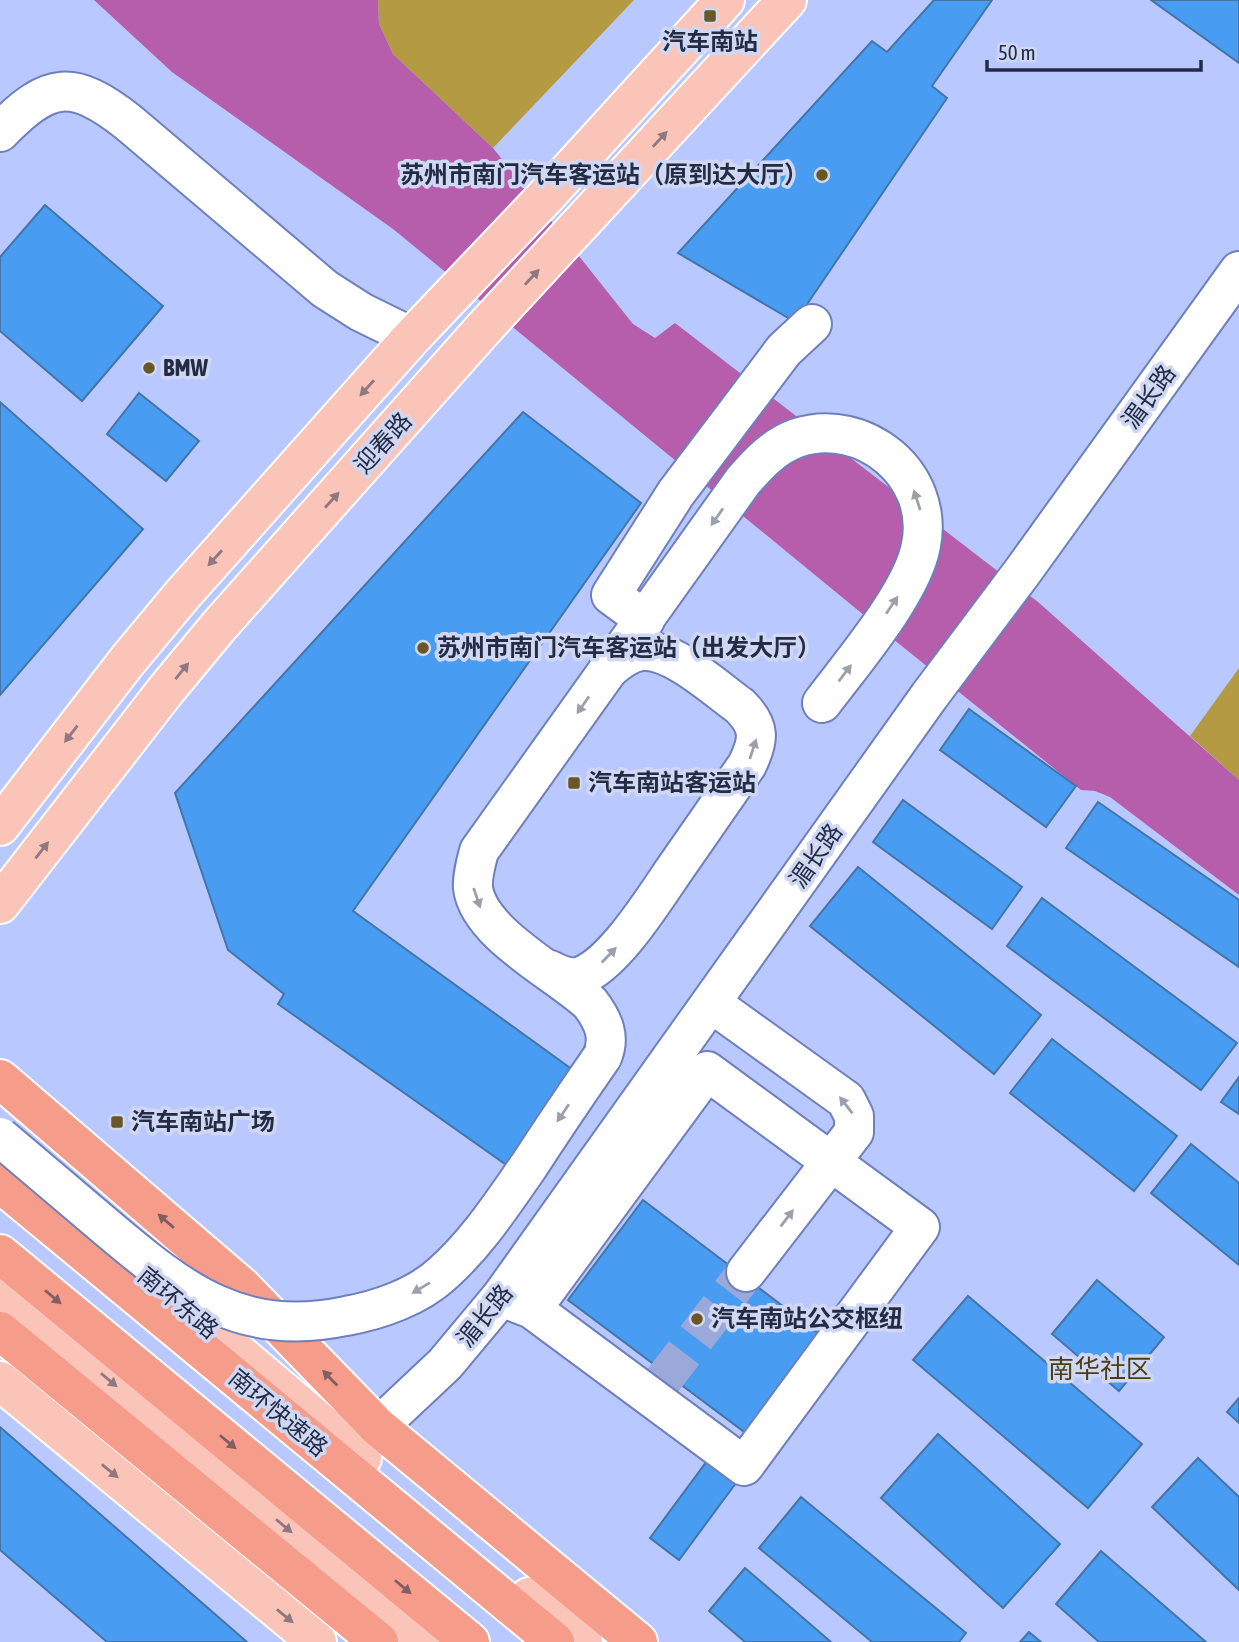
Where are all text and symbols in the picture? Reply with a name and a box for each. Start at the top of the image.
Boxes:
marker: 汽车南站 [702,8,718,24]
place label: 汽车南站 [662,28,758,55]
scale bar [987,28,1200,72]
text: 50 m [998,40,1036,64]
one-way arrow [652,130,668,148]
place label: 苏州市南门汽车客运站（原到达大厅） [400,161,808,188]
marker: 苏州市南门汽车客运站（原到达大厅） [814,167,830,183]
one-way arrow [524,268,540,286]
place label: BMW [163,354,208,381]
marker: BMW [141,360,157,376]
street label: 湄长路 [1117,360,1181,434]
one-way arrow [359,379,375,396]
street label: 迎春路 [349,407,417,478]
one-way arrow [911,489,922,510]
one-way arrow [324,491,340,509]
one-way arrow [710,508,724,526]
one-way arrow [207,549,223,567]
one-way arrow [886,595,899,615]
place label: 苏州市南门汽车客运站（出发大厅） [437,634,821,661]
marker: 苏州市南门汽车客运站（出发大厅） [415,640,431,656]
one-way arrow [174,662,189,680]
one-way arrow [837,664,852,682]
one-way arrow [576,696,590,714]
one-way arrow [65,725,79,743]
one-way arrow [748,738,759,759]
place label: 汽车南站客运站 [588,769,756,796]
marker: 汽车南站客运站 [566,775,582,791]
street label: 湄长路 [784,818,847,893]
one-way arrow [34,842,49,860]
one-way arrow [472,888,483,909]
one-way arrow [600,946,617,963]
one-way arrow [839,1095,853,1114]
one-way arrow [557,1103,570,1123]
place label: 汽车南站广场 [131,1108,275,1135]
marker: 汽车南站广场 [109,1114,125,1130]
one-way arrow [780,1209,794,1227]
one-way arrow [157,1213,175,1229]
street label: 南环东路 [133,1261,224,1344]
street label: 湄长路 [451,1279,518,1352]
one-way arrow [411,1282,430,1294]
one-way arrow [44,1289,61,1304]
place label: 汽车南站公交枢纽 [711,1305,903,1332]
marker: 汽车南站公交枢纽 [689,1311,705,1327]
district label: 南华社区 [1048,1354,1152,1384]
street label: 南环快速路 [224,1364,333,1462]
one-way arrow [323,1370,339,1387]
one-way arrow [101,1372,118,1387]
one-way arrow [219,1434,236,1449]
one-way arrow [100,1464,118,1479]
one-way arrow [275,1518,293,1534]
one-way arrow [395,1579,412,1594]
one-way arrow [277,1608,294,1623]

